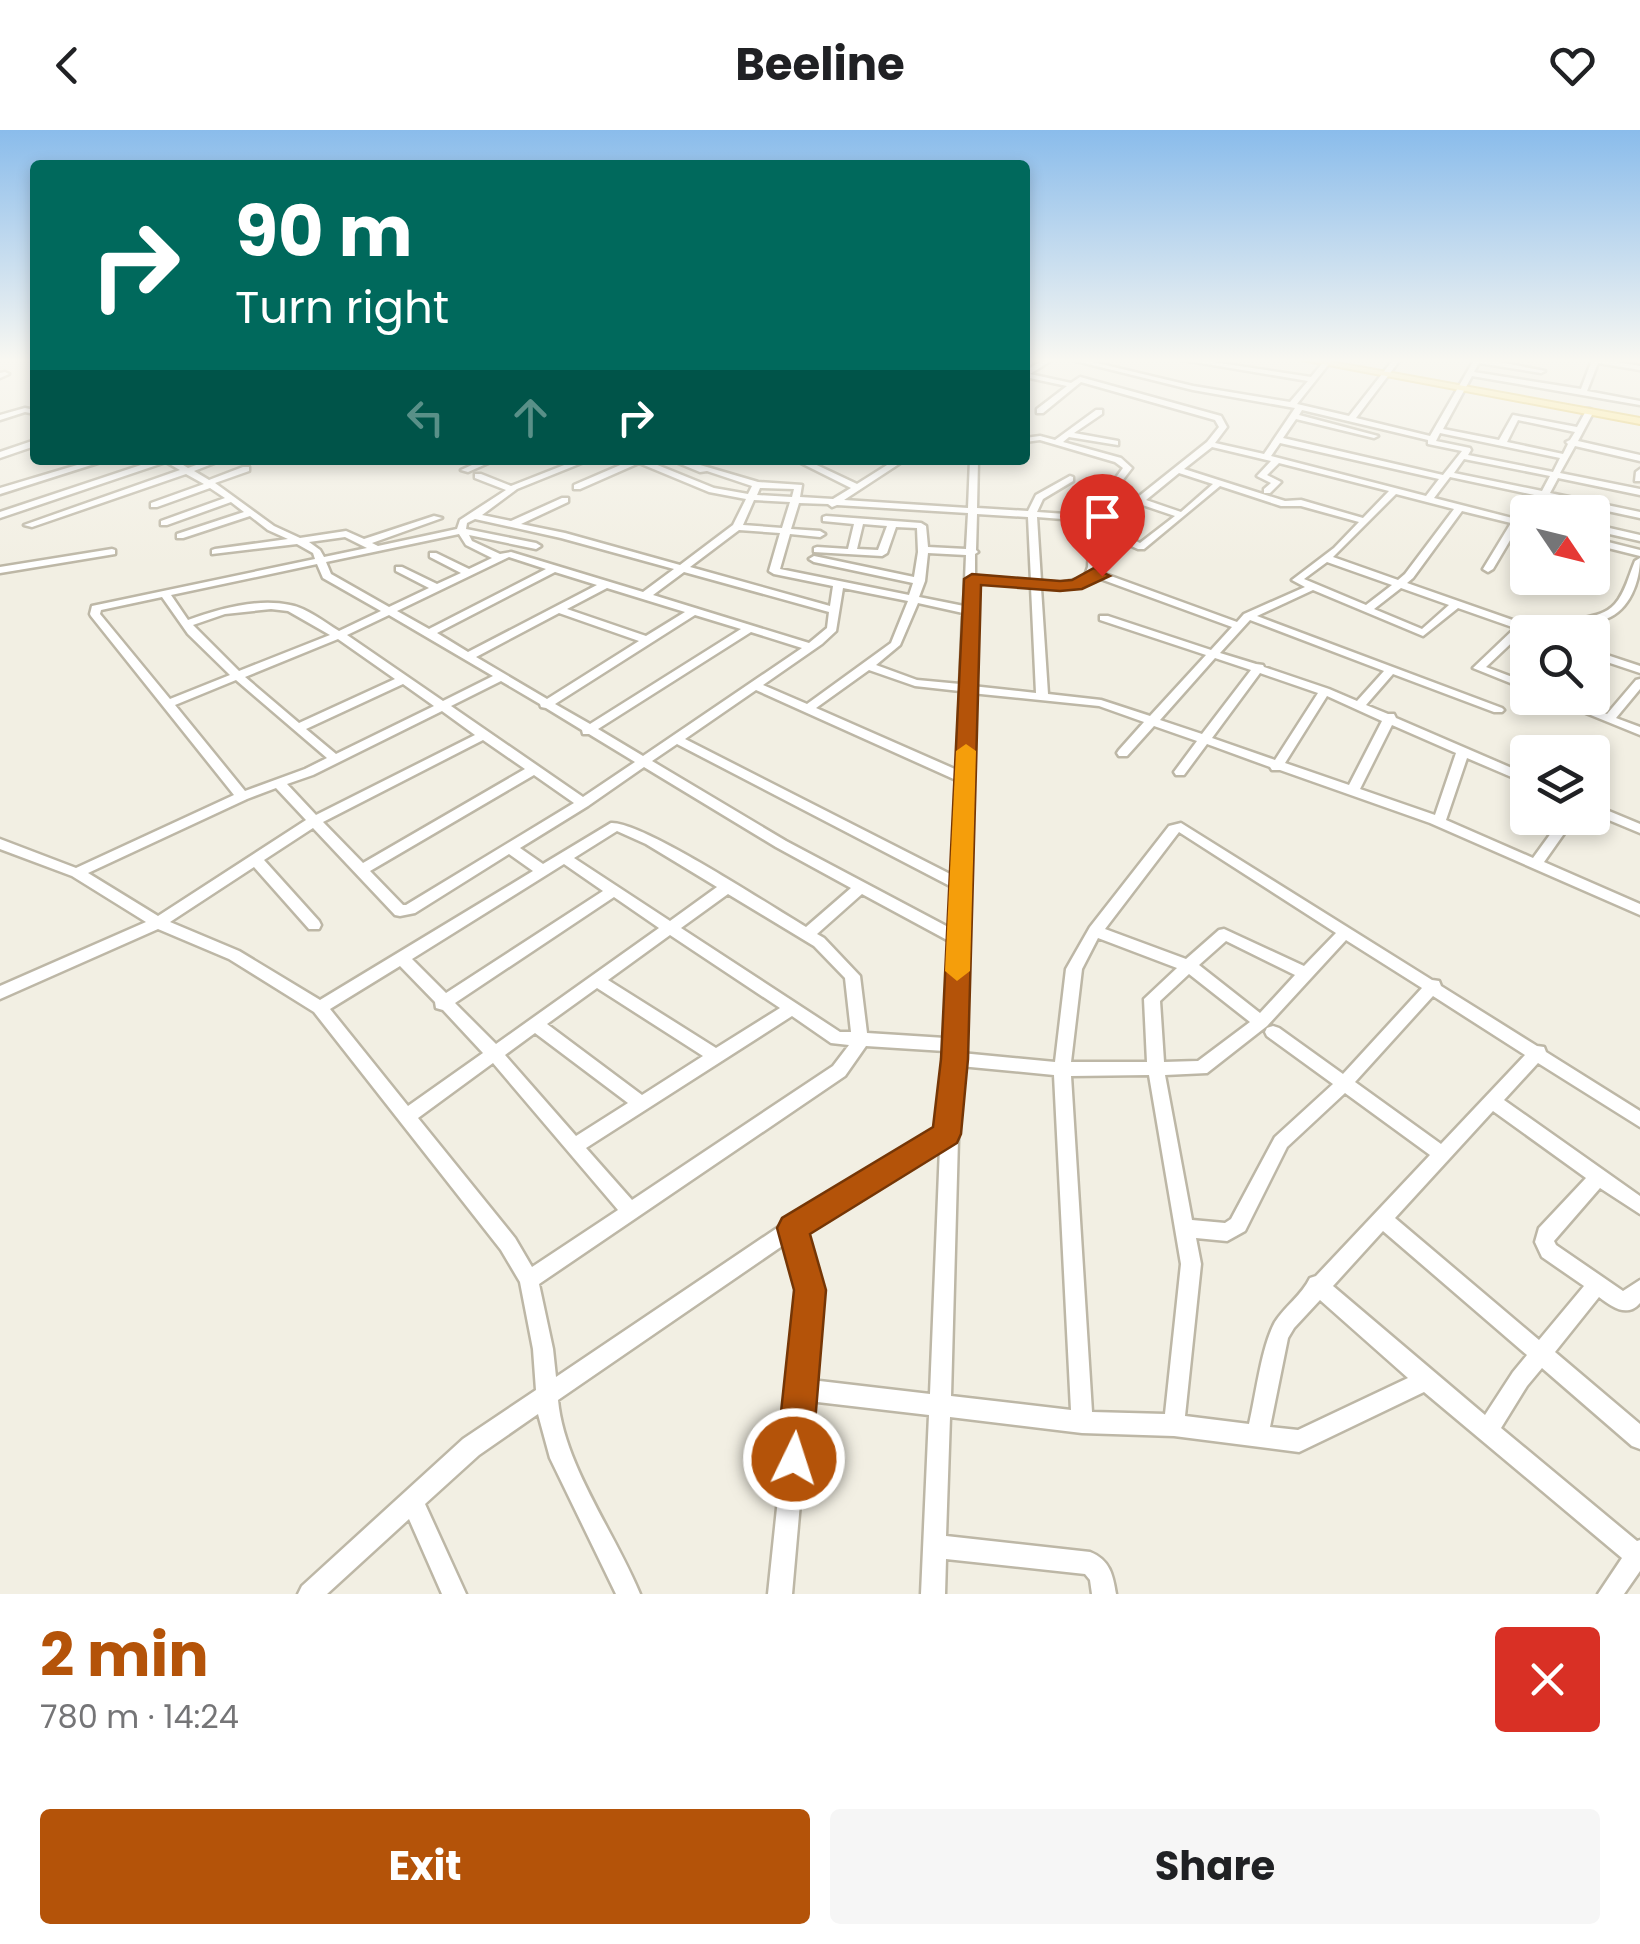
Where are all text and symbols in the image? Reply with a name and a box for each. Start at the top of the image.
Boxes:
text: Beeline [735,33,905,96]
icon: back [40,38,95,93]
icon: heart [1545,38,1600,93]
text: 90 m [235,182,413,281]
icon: right [70,200,200,330]
text: Turn right [235,276,449,339]
icon: left [398,390,453,445]
icon: ahead [503,390,558,445]
icon: right [608,390,663,445]
pin [1060,474,1145,577]
icon: arrive [1075,489,1130,544]
north arrow [1510,495,1610,595]
map controls [1510,495,1610,835]
button: search [1510,615,1610,715]
button: layers [1510,735,1610,835]
position arrow [742,1407,846,1511]
text: 2 min [40,1613,209,1697]
button: close [1495,1627,1600,1732]
text: 780 m · 14:24 [40,1694,239,1739]
button: Exit [40,1809,810,1924]
button: Share [830,1809,1600,1924]

